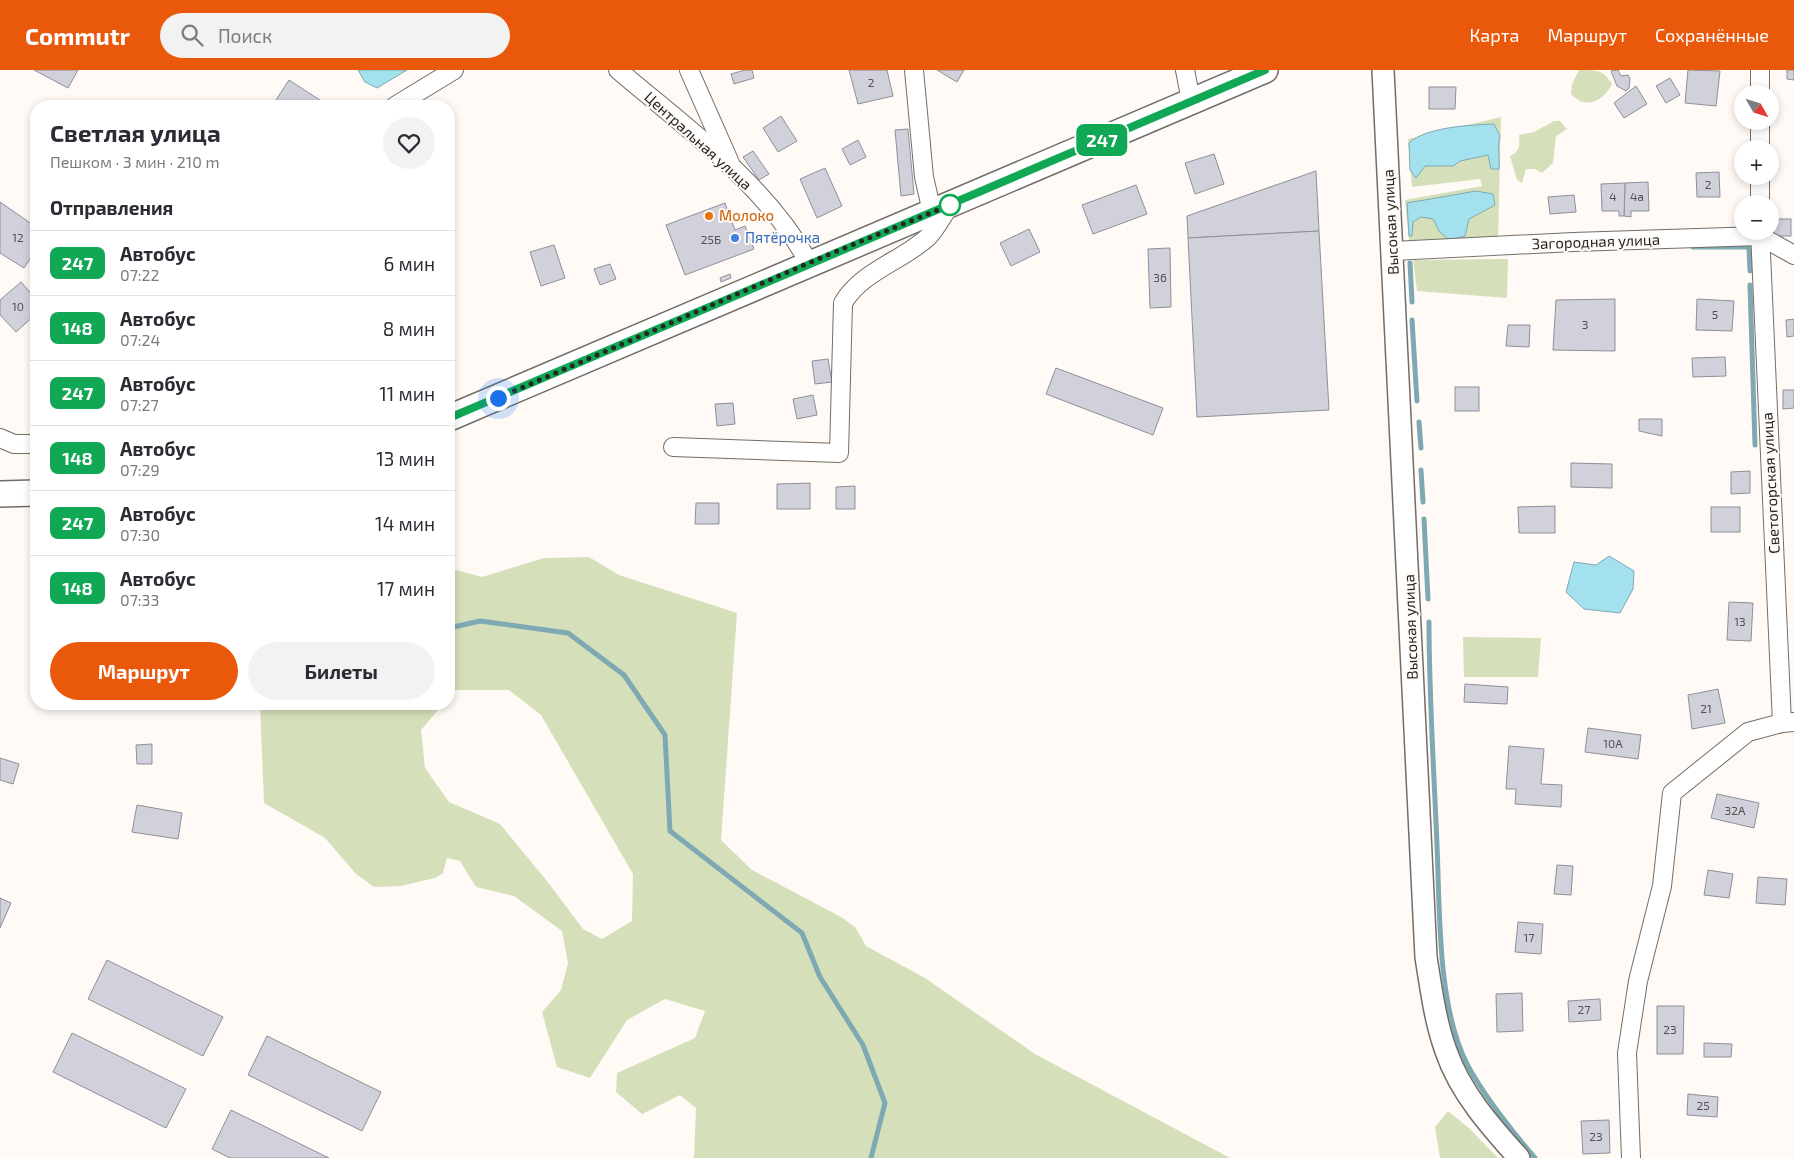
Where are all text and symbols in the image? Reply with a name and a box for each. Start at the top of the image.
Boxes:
search box [160,13,510,58]
text: Commutr [25,21,130,50]
icon: search [178,21,206,49]
text: Поиск [218,24,272,47]
text: Карта [1469,24,1519,46]
text: Маршрут [1547,24,1627,46]
text: Сохранённые [1655,24,1769,46]
house number: 2 [868,75,875,89]
north arrow [1734,85,1779,130]
map controls [1734,85,1779,240]
street label: Центральная улица [641,87,756,194]
button: heart [383,117,435,169]
text: Светлая улица [50,118,221,147]
line badge: 247 [1073,124,1131,156]
text: 247 [1086,129,1118,151]
button: + [1734,140,1779,185]
text: Пешком · 3 мин · 210 m [50,152,219,171]
street label: Высокая улица [1378,169,1403,275]
house number: 2 [1705,177,1712,191]
house number: 4 [1609,189,1617,203]
house number: 4а [1630,189,1644,203]
unlabelled marker [939,194,961,216]
button: − [1734,195,1779,240]
text: Отправления [50,196,173,219]
place label: Молоко [719,206,774,224]
marker: Молоко [703,210,715,222]
place label: Пятёрочка [745,228,820,246]
house number: 12 [12,230,24,244]
street label: Загородная улица [1532,230,1660,253]
house number: 25Б [701,232,721,246]
marker: Пятёрочка [729,232,741,244]
text: Автобус [120,242,196,265]
text: 247 [62,252,93,274]
text: 6 мин [383,252,435,275]
text: 07:22 [120,265,160,284]
house number: 36 [1153,270,1167,284]
house number: 10 [12,299,24,313]
text: Автобус [120,307,196,330]
house number: 5 [1712,307,1718,321]
text: 148 [62,317,93,339]
text: 8 мин [383,317,435,340]
house number: 3 [1582,317,1588,331]
text: 07:24 [120,330,160,349]
text: Автобус [120,372,196,395]
text: 247 [62,382,93,404]
text: 11 мин [379,382,435,405]
your location [486,386,511,411]
text: 07:27 [120,395,159,414]
street label: Светогорская улица [1757,412,1784,554]
text: Автобус [120,437,196,460]
text: 148 [62,447,93,469]
text: 13 мин [376,447,435,470]
text: 07:29 [120,460,160,479]
text: Автобус [120,502,196,525]
text: 247 [62,512,93,534]
text: 14 мин [375,512,435,535]
text: 07:30 [120,525,160,544]
text: Автобус [120,567,196,590]
street label: Высокая улица [1399,574,1422,680]
text: 148 [62,577,93,599]
text: 17 мин [377,577,435,600]
text: 07:33 [120,590,159,609]
house number: 13 [1734,614,1746,628]
button: Маршрут [50,642,238,700]
button: Билеты [248,642,435,700]
house number: 21 [1700,701,1712,715]
house number: 10А [1603,736,1623,750]
house number: 32А [1725,803,1746,817]
house number: 17 [1524,930,1534,944]
house number: 27 [1578,1002,1590,1016]
house number: 23 [1663,1022,1677,1036]
house number: 25 [1696,1098,1710,1112]
house number: 23 [1589,1129,1603,1143]

